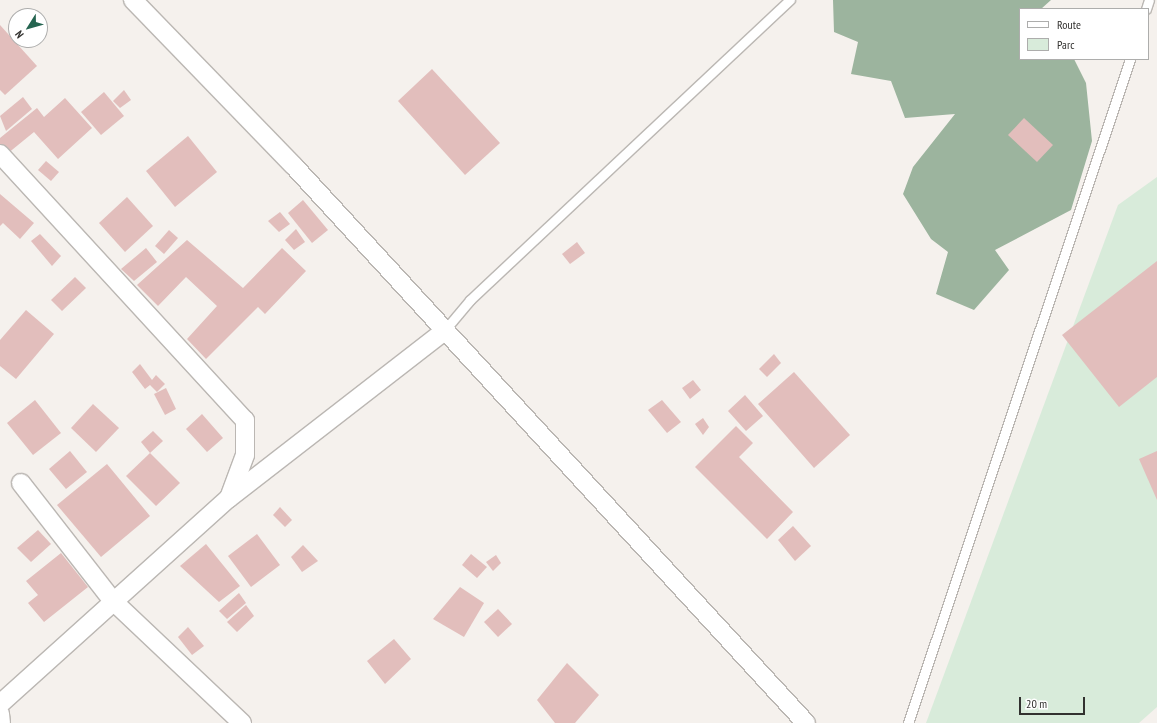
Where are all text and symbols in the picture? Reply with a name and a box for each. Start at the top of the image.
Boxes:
north arrow [8,8,48,48]
legend [1019,8,1149,60]
text: Route [1057,17,1081,32]
text: N [12,28,27,41]
text: Parc [1057,37,1074,52]
scale bar [1021,689,1087,715]
text: 20 m [1026,696,1047,711]

